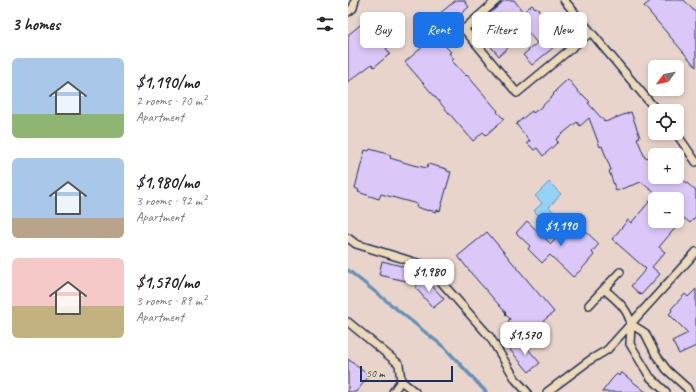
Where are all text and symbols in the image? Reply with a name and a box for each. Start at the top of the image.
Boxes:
chip: Buy [360,12,405,48]
chip: Rent [413,12,464,48]
chip: Filters [472,12,531,48]
chip: New [539,12,587,48]
icon: filters [314,13,336,35]
text: 3 homes [12,14,60,35]
north arrow [648,60,684,96]
map controls [648,60,684,228]
text: $1,190/mo [136,72,199,93]
icon: home [44,74,92,122]
text: 2 rooms · 70 m² [136,93,206,109]
button: locate [648,104,684,140]
text: Apartment [136,109,184,125]
button: + [648,148,684,184]
text: $1,980/mo [136,172,199,193]
icon: home [44,174,92,222]
button: − [648,192,684,228]
text: 3 rooms · 92 m² [136,193,206,209]
text: Apartment [136,209,184,225]
pin: $1,190 [528,213,594,247]
text: $1,190 [545,218,577,234]
pin: $1,980 [396,259,462,293]
text: $1,980 [413,264,445,280]
text: $1,570/mo [136,272,199,293]
icon: home [44,274,92,322]
text: 3 rooms · 89 m² [136,293,206,309]
text: Apartment [136,309,184,325]
pin: $1,570 [492,322,558,356]
text: $1,570 [509,327,541,343]
scale bar [360,364,453,383]
text: 50 m [366,366,385,380]

